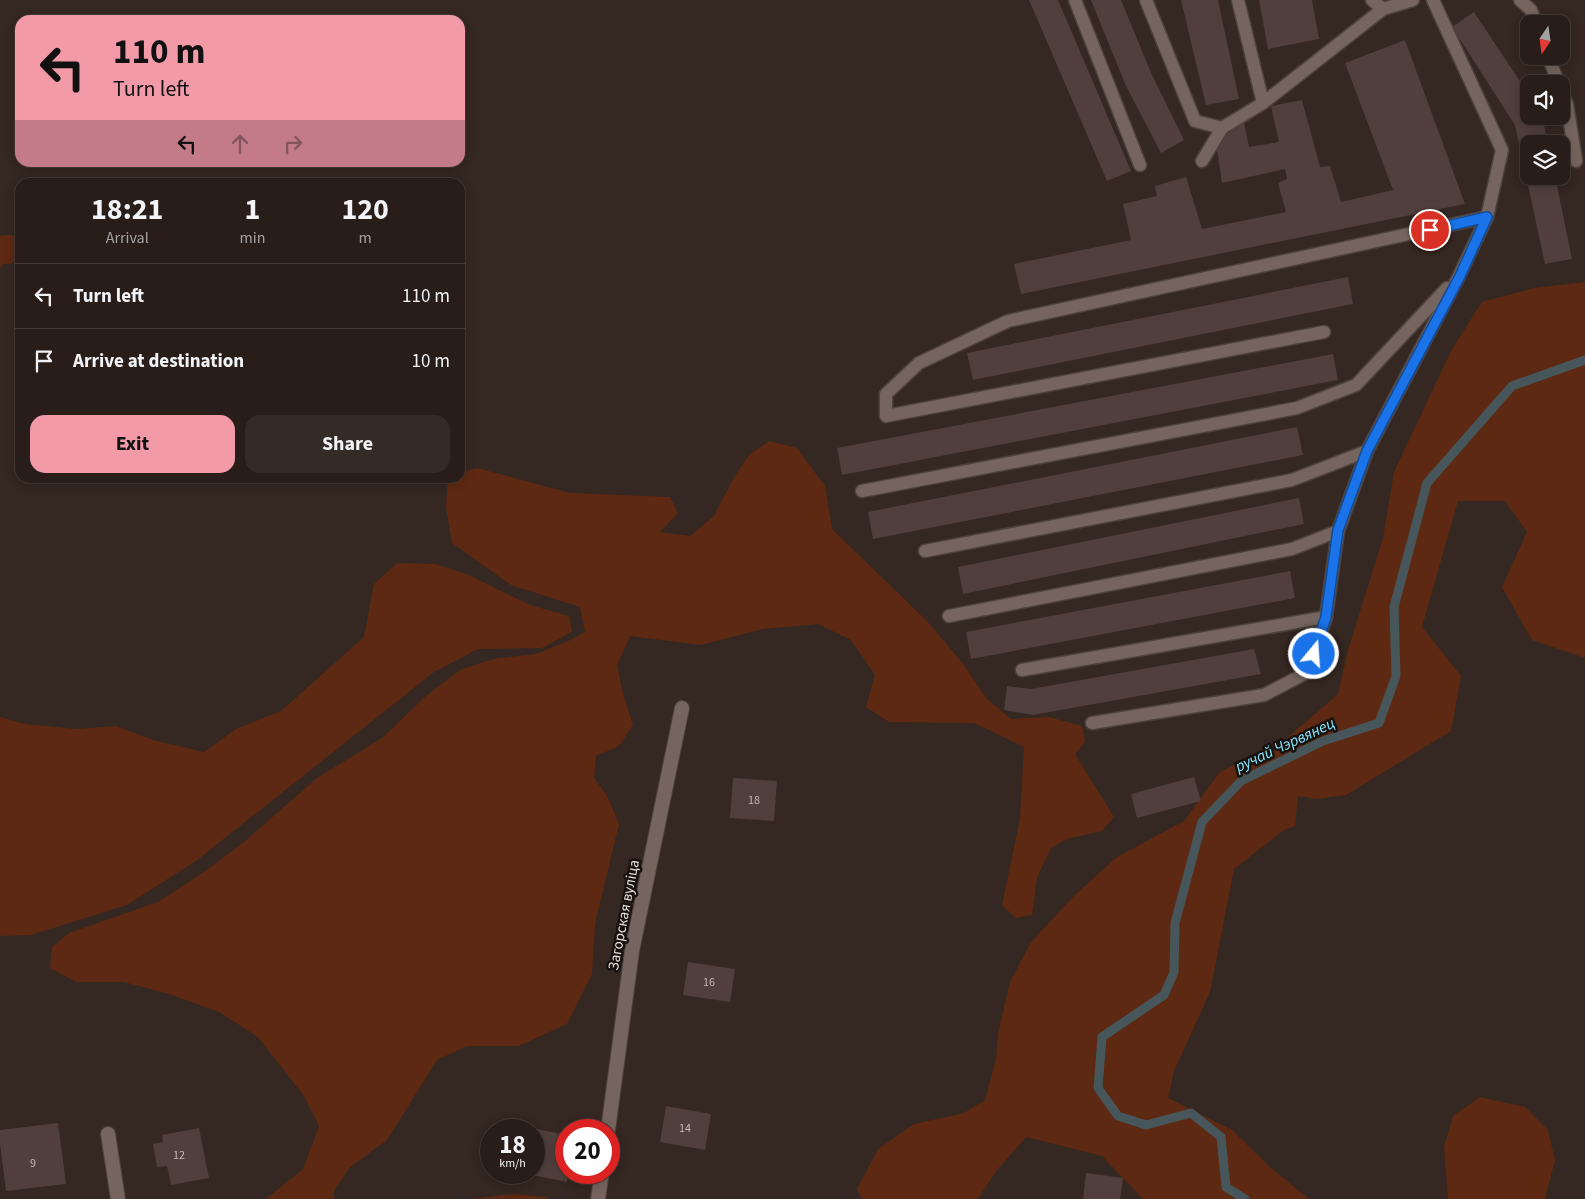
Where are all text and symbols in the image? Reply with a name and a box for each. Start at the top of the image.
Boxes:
north arrow [1520,15,1570,65]
map controls [1520,15,1570,185]
text: 110 m [113,27,205,77]
icon: left [30,35,95,100]
text: Turn left [113,73,189,105]
button: sound [1520,75,1570,125]
icon: left [173,130,201,158]
icon: ahead [226,130,254,158]
icon: right [279,130,307,158]
button: layers [1520,135,1570,185]
text: 18:21 [91,188,163,231]
text: 1 [244,188,260,231]
text: 120 [341,188,389,231]
pin [1409,209,1451,251]
icon: arrive [1416,216,1444,244]
text: Arrival [106,227,149,249]
text: min [239,227,265,249]
text: m [359,227,372,249]
icon: left [30,282,58,310]
text: Turn left [73,283,144,310]
text: 110 m [402,283,450,310]
icon: arrive [30,347,58,375]
text: Arrive at destination [73,348,244,375]
text: 10 m [412,348,450,375]
button: Exit [30,415,235,473]
button: Share [245,415,450,473]
position arrow [1287,627,1339,679]
water label: ручай Чэрвянец [1230,712,1339,778]
house number: 18 [748,792,760,809]
street label: Загорская вуліца [603,858,645,972]
house number: 16 [703,974,715,991]
speed limit sign: 20 [555,1119,620,1184]
house number: 14 [679,1120,691,1137]
text: 18 [499,1127,526,1163]
house number: 12 [173,1147,185,1164]
house number: 9 [30,1155,36,1172]
text: km/h [499,1155,526,1172]

